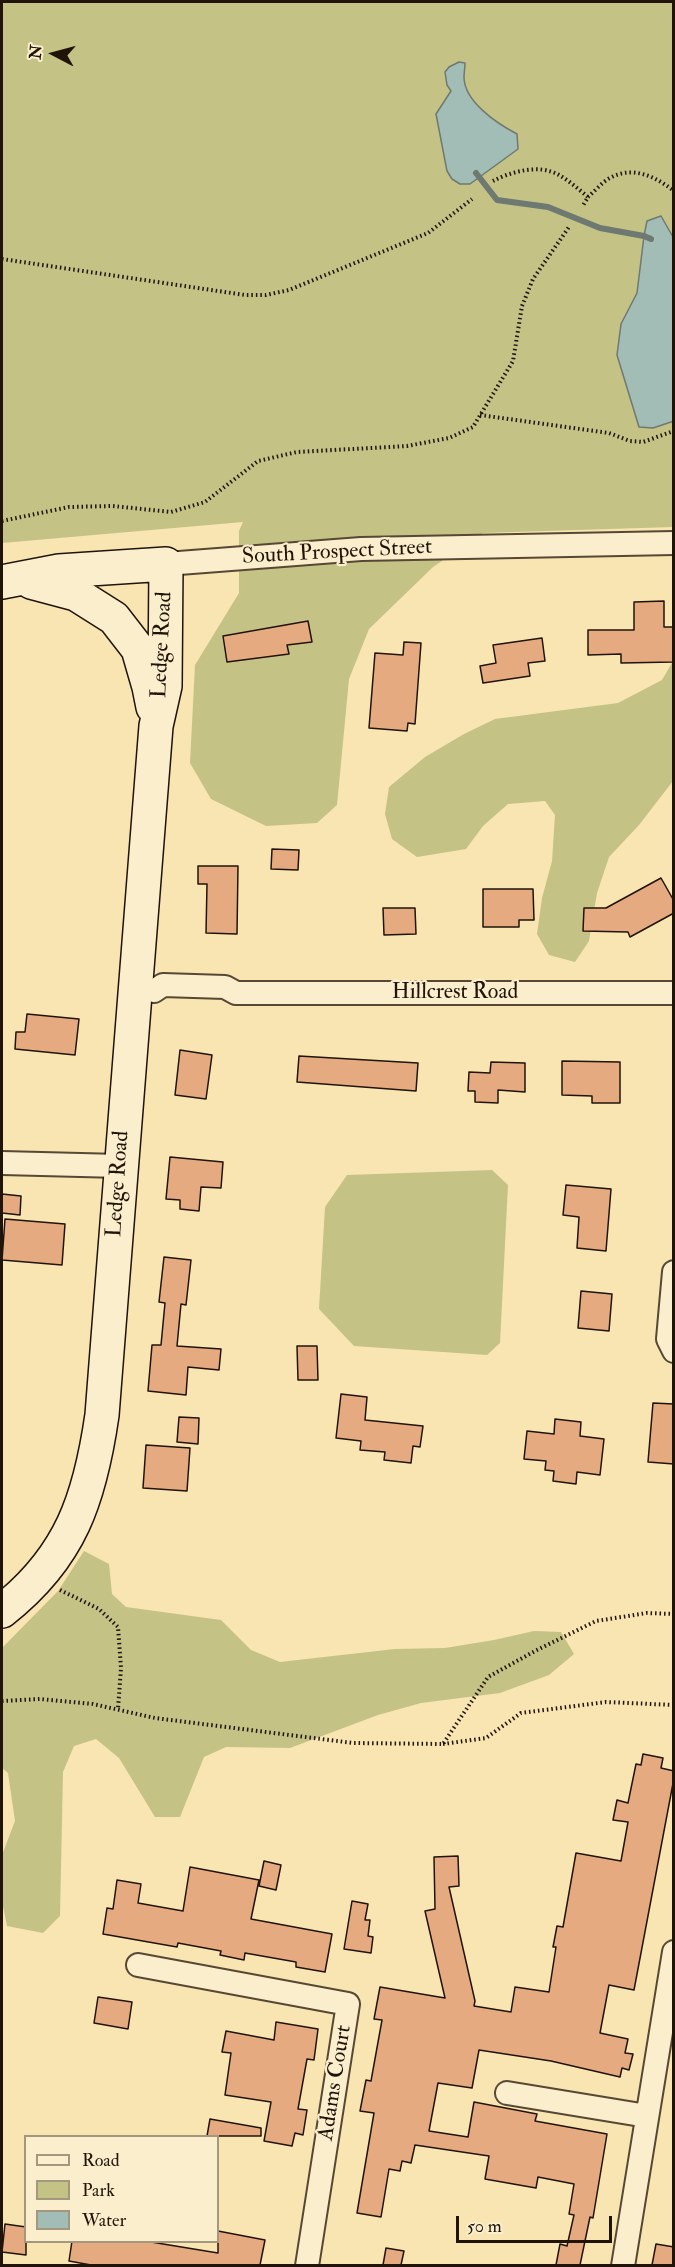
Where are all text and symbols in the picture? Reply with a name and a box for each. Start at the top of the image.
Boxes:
north arrow [24,24,84,84]
text: N [25,44,47,60]
street label: South Prospect Street [241,535,433,571]
street label: Ledge Road [147,591,179,699]
street label: Hillcrest Road [392,980,518,1006]
street label: Ledge Road [102,1130,136,1238]
street label: Adams Court [314,2023,358,2143]
legend [24,2135,219,2243]
text: Road [82,2149,120,2172]
text: Park [82,2179,115,2202]
scale bar [459,2204,615,2242]
text: Water [82,2209,126,2232]
text: 50 m [467,2215,502,2238]

